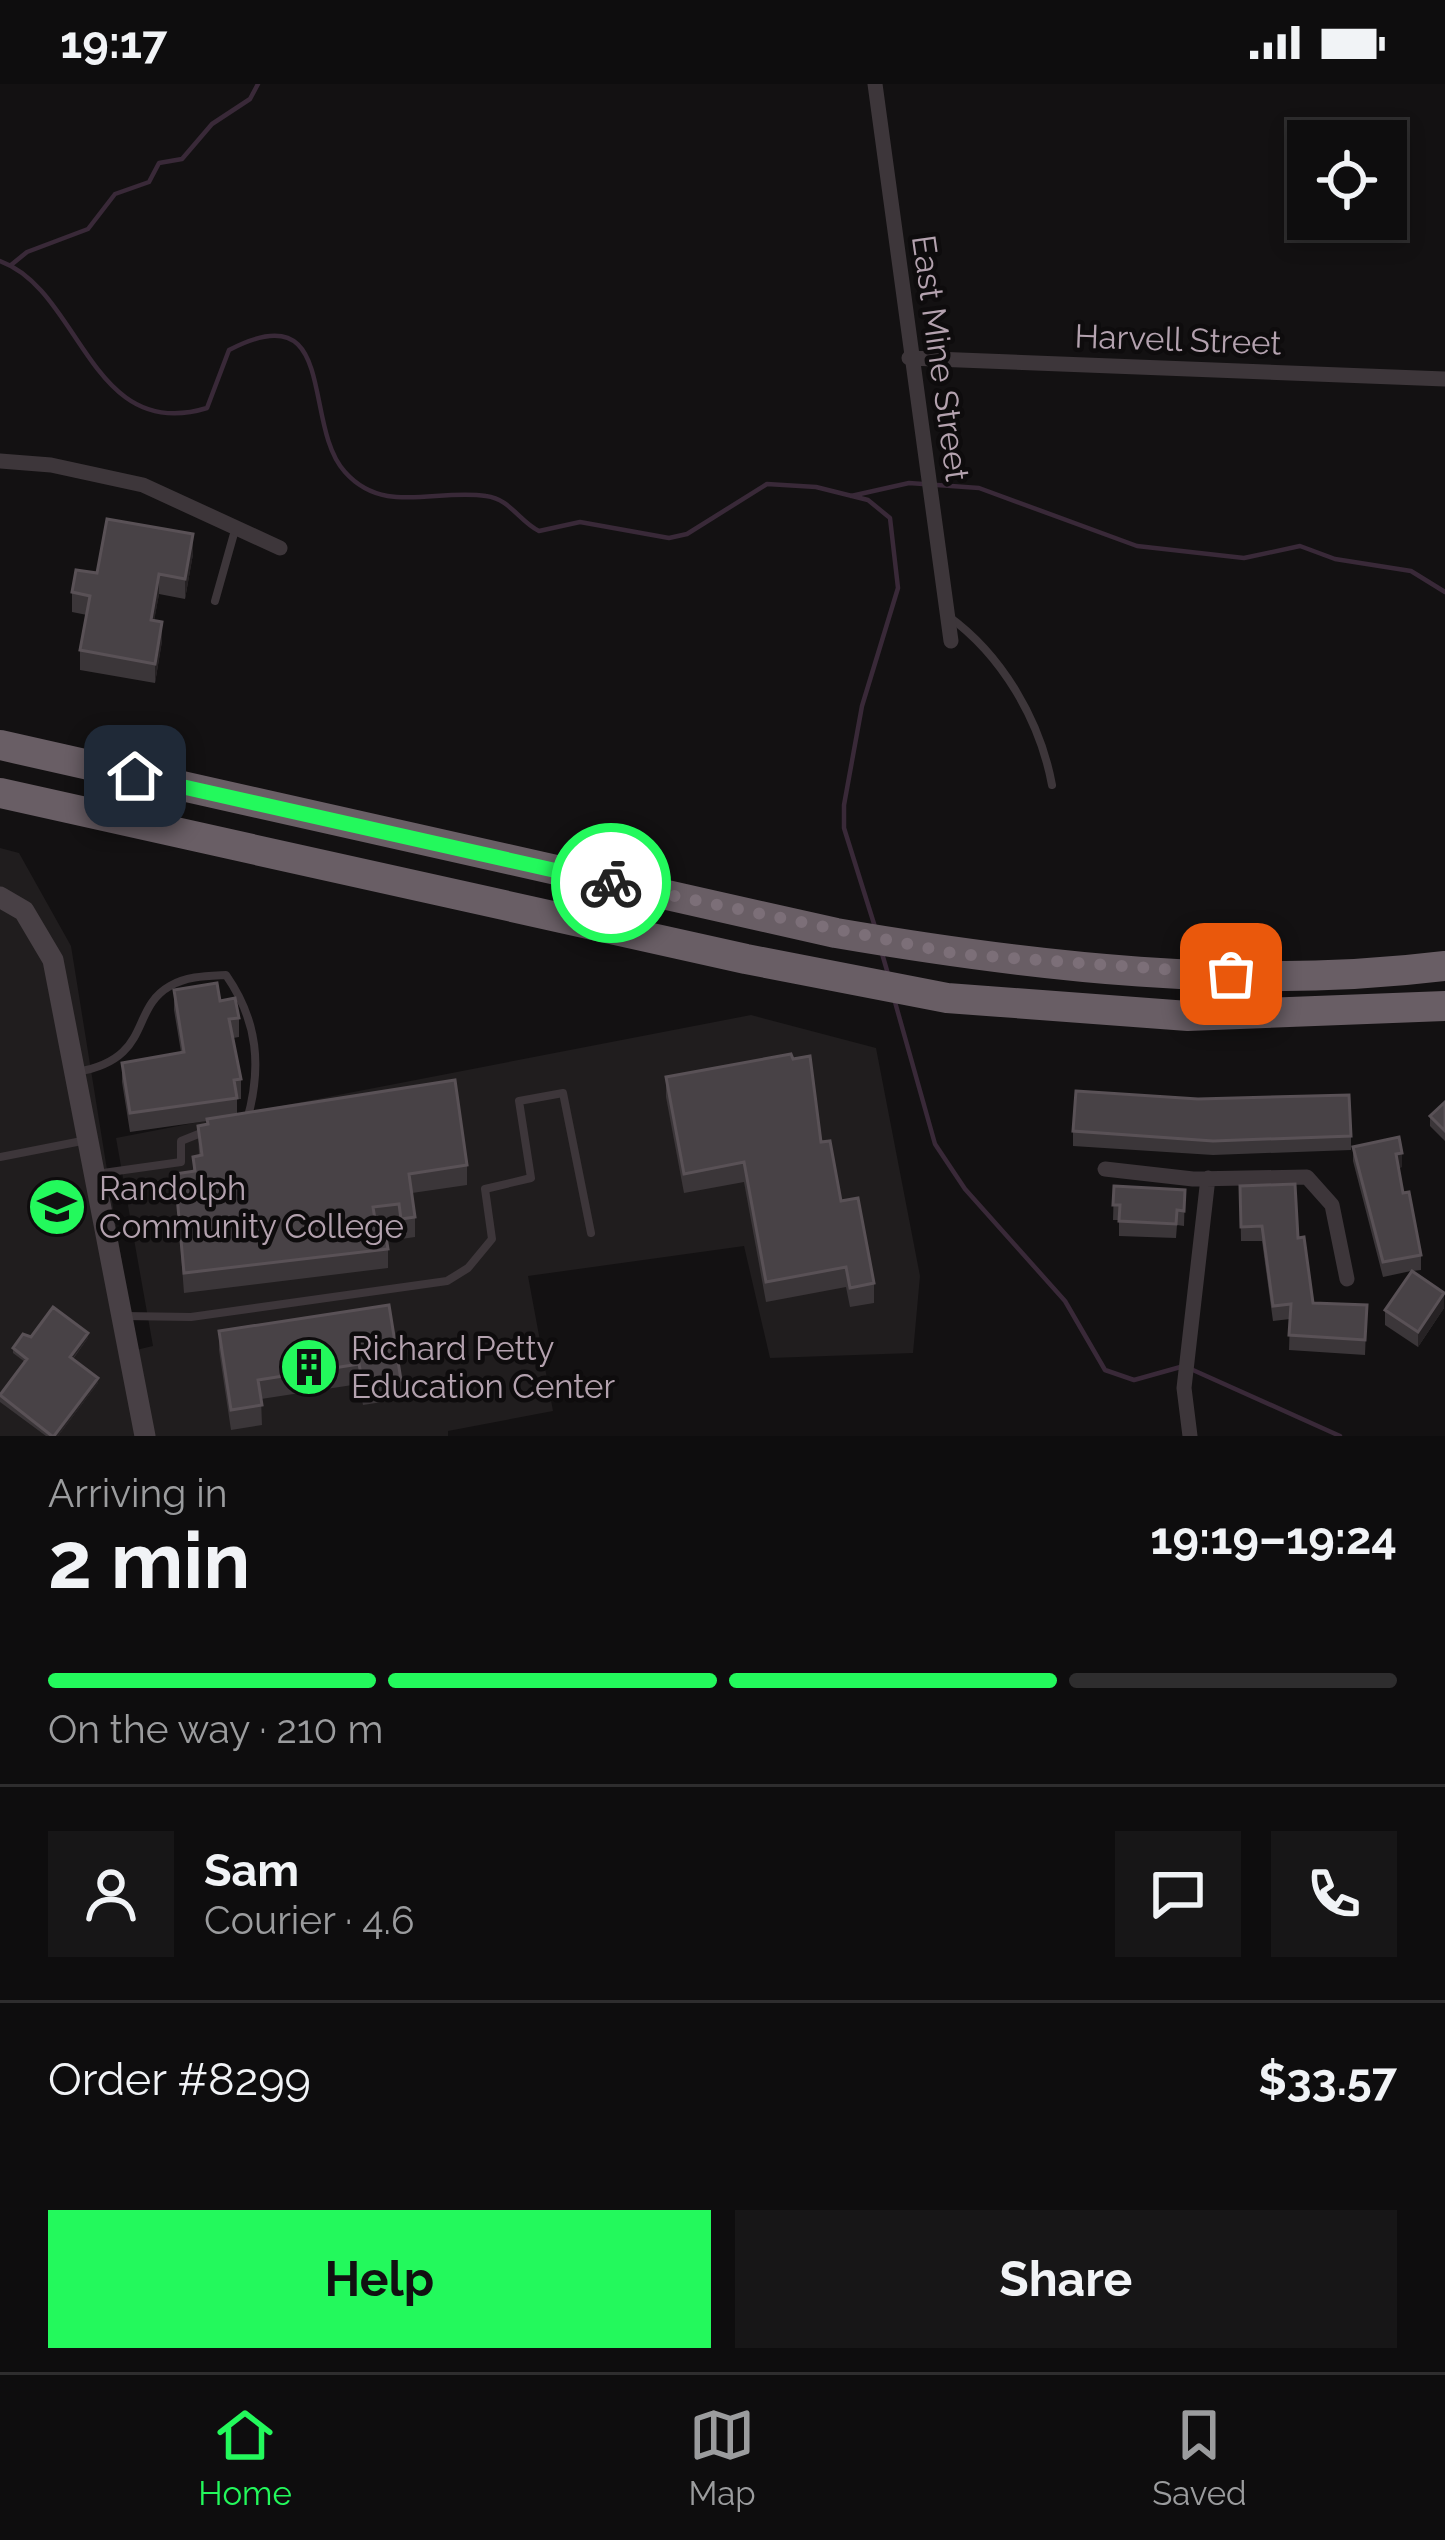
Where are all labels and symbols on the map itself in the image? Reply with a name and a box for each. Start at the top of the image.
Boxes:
street label: East Mine Street [904,233,977,484]
street label: Harvell Street [1074,316,1282,363]
pin [84,725,186,827]
courier [551,823,671,943]
pin [1180,923,1282,1025]
place label: Randolph Community College [99,1169,404,1246]
school or university icon: Randolph Community College [26,1176,88,1238]
place label: Richard Petty Education Center [351,1329,615,1406]
building icon: Richard Petty Education Center [278,1336,340,1398]

